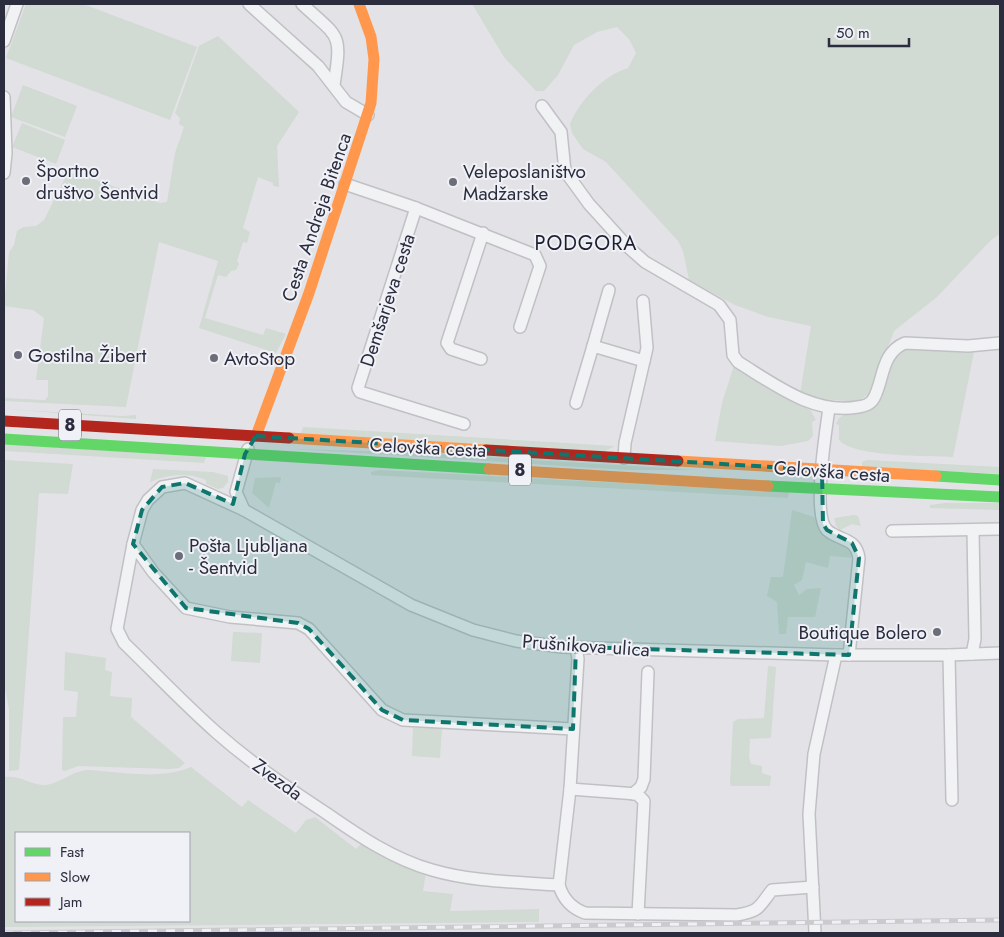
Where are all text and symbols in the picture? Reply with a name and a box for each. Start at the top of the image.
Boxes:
scale bar [829,15,909,47]
text: 50 m [836,22,870,44]
street label: Cesta Andreja Bitenca [275,129,358,305]
place label: Športno društvo Šentvid [36,157,159,206]
place label: Veleposlaništvo Madžarske [463,158,586,207]
marker: Športno društvo Šentvid [20,175,32,187]
marker: Veleposlaništvo Madžarske [447,176,459,188]
district label: PODGORA [534,229,638,258]
street label: Demšarjeva cesta [353,230,422,370]
place label: Gostilna Žibert [28,342,147,369]
place label: AvtoStop [224,345,295,372]
marker: Gostilna Žibert [12,349,24,361]
marker: AvtoStop [208,352,220,364]
road number: 8 [59,410,81,440]
street label: Celovška cesta [369,431,487,464]
road number: 8 [509,454,531,486]
street label: Celovška cesta [773,454,891,489]
place label: Pošta Ljubljana - Šentvid [189,532,308,581]
marker: Pošta Ljubljana - Šentvid [173,550,185,562]
place label: Boutique Bolero [799,619,927,646]
marker: Boutique Bolero [931,626,943,638]
street label: Prušnikova ulica [521,628,651,663]
street label: Zvezda [247,752,308,807]
legend [15,832,190,922]
text: Fast [60,841,84,863]
text: Slow [60,866,91,888]
text: Jam [58,891,83,913]

